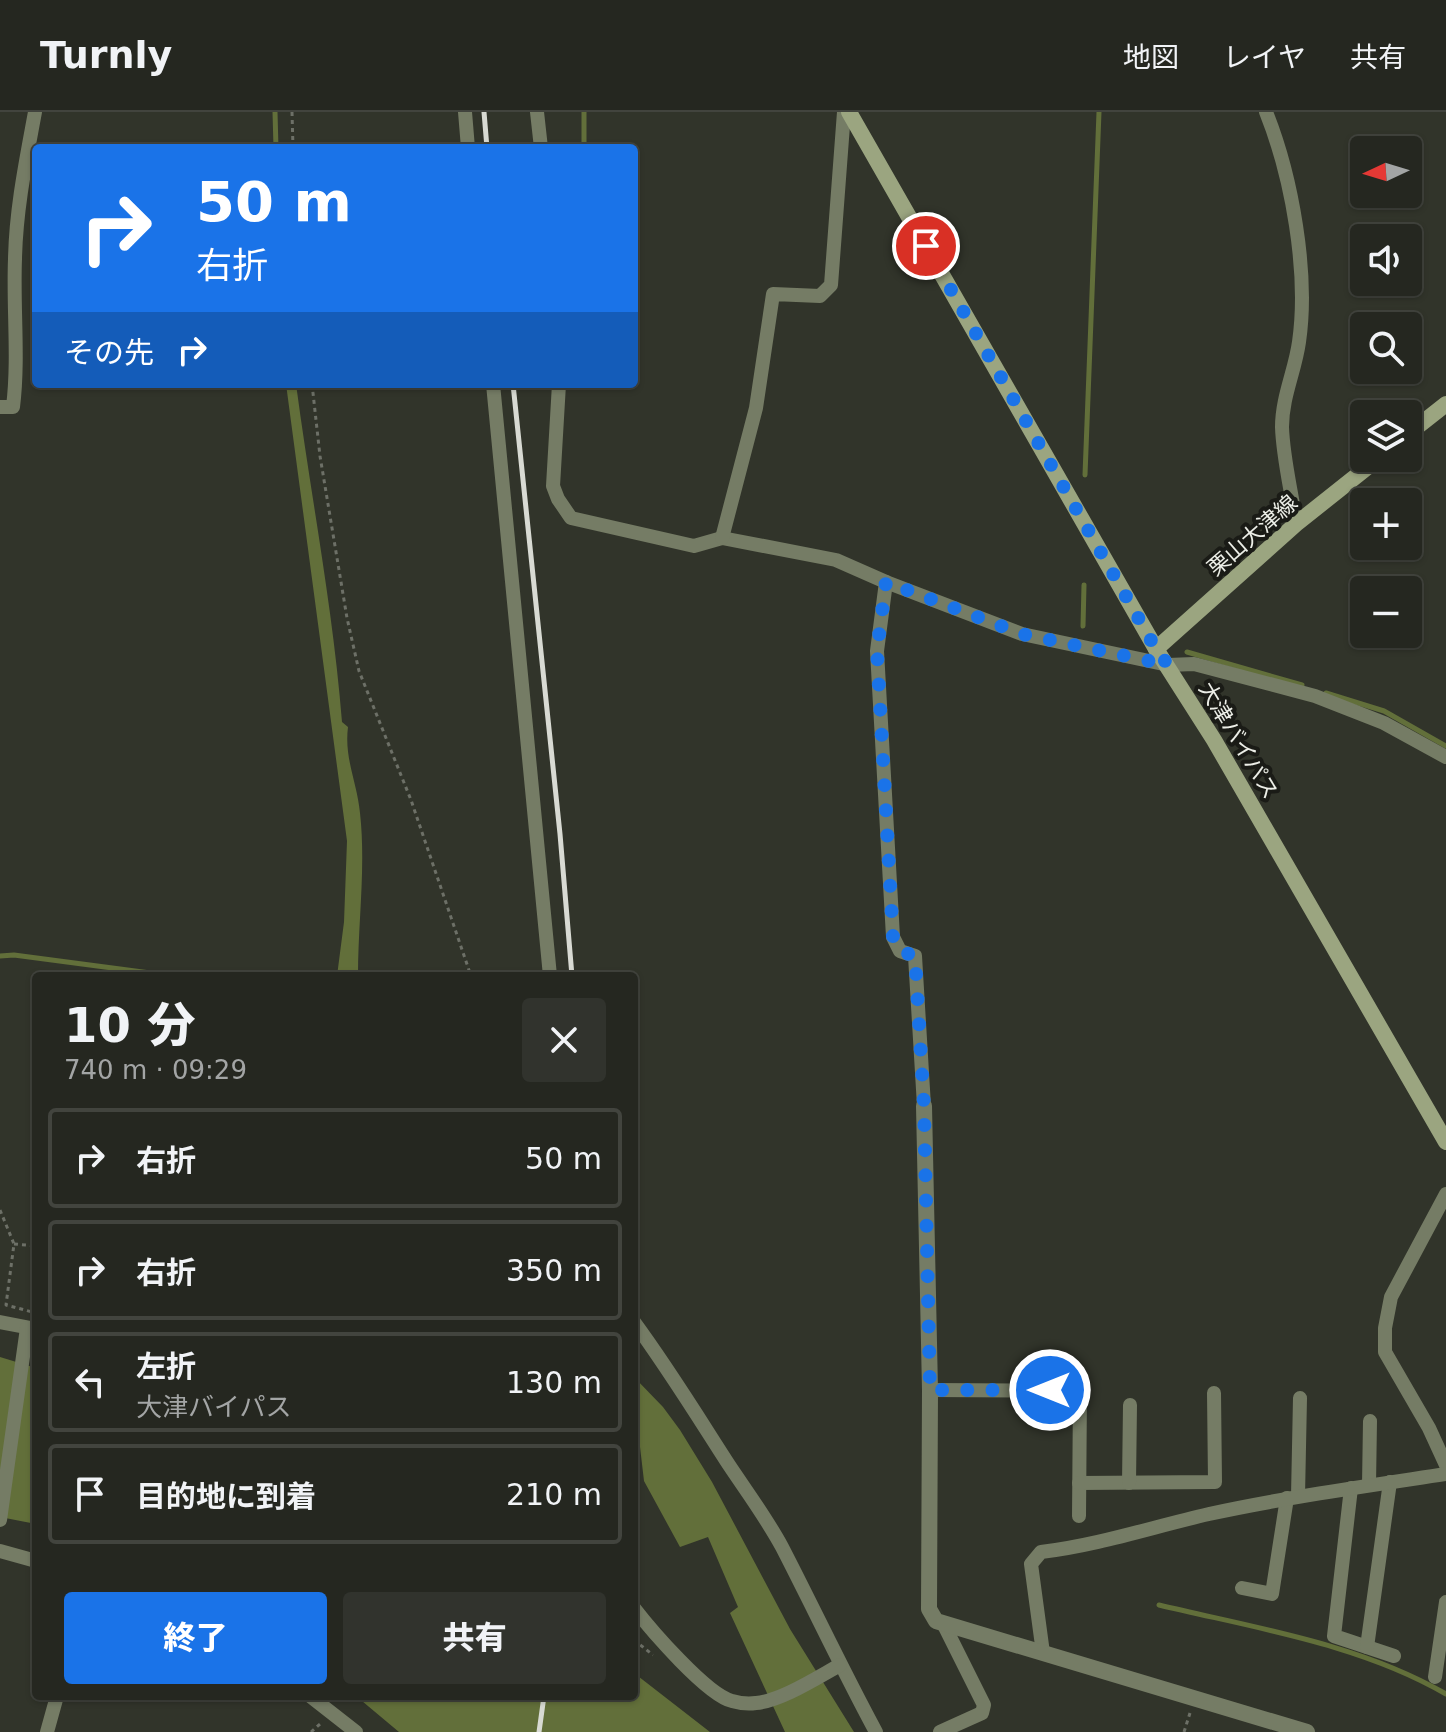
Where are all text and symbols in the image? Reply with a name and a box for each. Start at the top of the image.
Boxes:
text: Turnly [40,33,172,77]
text: 地図 [1123,41,1179,74]
text: レイヤ [1223,41,1306,74]
text: 共有 [1350,41,1406,74]
north arrow [1350,136,1422,208]
map controls [1350,136,1422,648]
text: 50 m [196,169,352,234]
icon: right [64,176,168,280]
pin [892,212,960,280]
icon: arrive [904,224,948,268]
button: sound [1350,224,1422,296]
text: 右折 [196,245,268,286]
button: search [1350,312,1422,384]
icon: right [170,328,214,372]
text: その先 [64,335,154,370]
button: layers [1350,400,1422,472]
button: + [1350,488,1422,560]
street label: 栗山大津線 [1203,490,1302,581]
button: − [1350,576,1422,648]
street label: 大津バイパス [1194,677,1283,803]
text: 10 分 [64,997,196,1053]
button: close [522,998,606,1082]
text: 740 m · 09:29 [64,1055,247,1085]
icon: right [68,1136,112,1180]
text: 50 m [525,1141,602,1176]
text: 右折 [136,1143,196,1178]
icon: right [68,1248,112,1292]
text: 350 m [506,1253,602,1288]
text: 右折 [136,1255,196,1290]
position arrow [1008,1348,1092,1432]
text: 左折 [136,1349,196,1384]
icon: left [68,1360,112,1404]
text: 130 m [506,1365,602,1400]
text: 大津バイパス [136,1392,291,1422]
icon: arrive [68,1472,112,1516]
text: 210 m [506,1477,602,1512]
text: 目的地に到着 [136,1479,316,1514]
button: 終了 [64,1592,327,1684]
button: 共有 [343,1592,606,1684]

